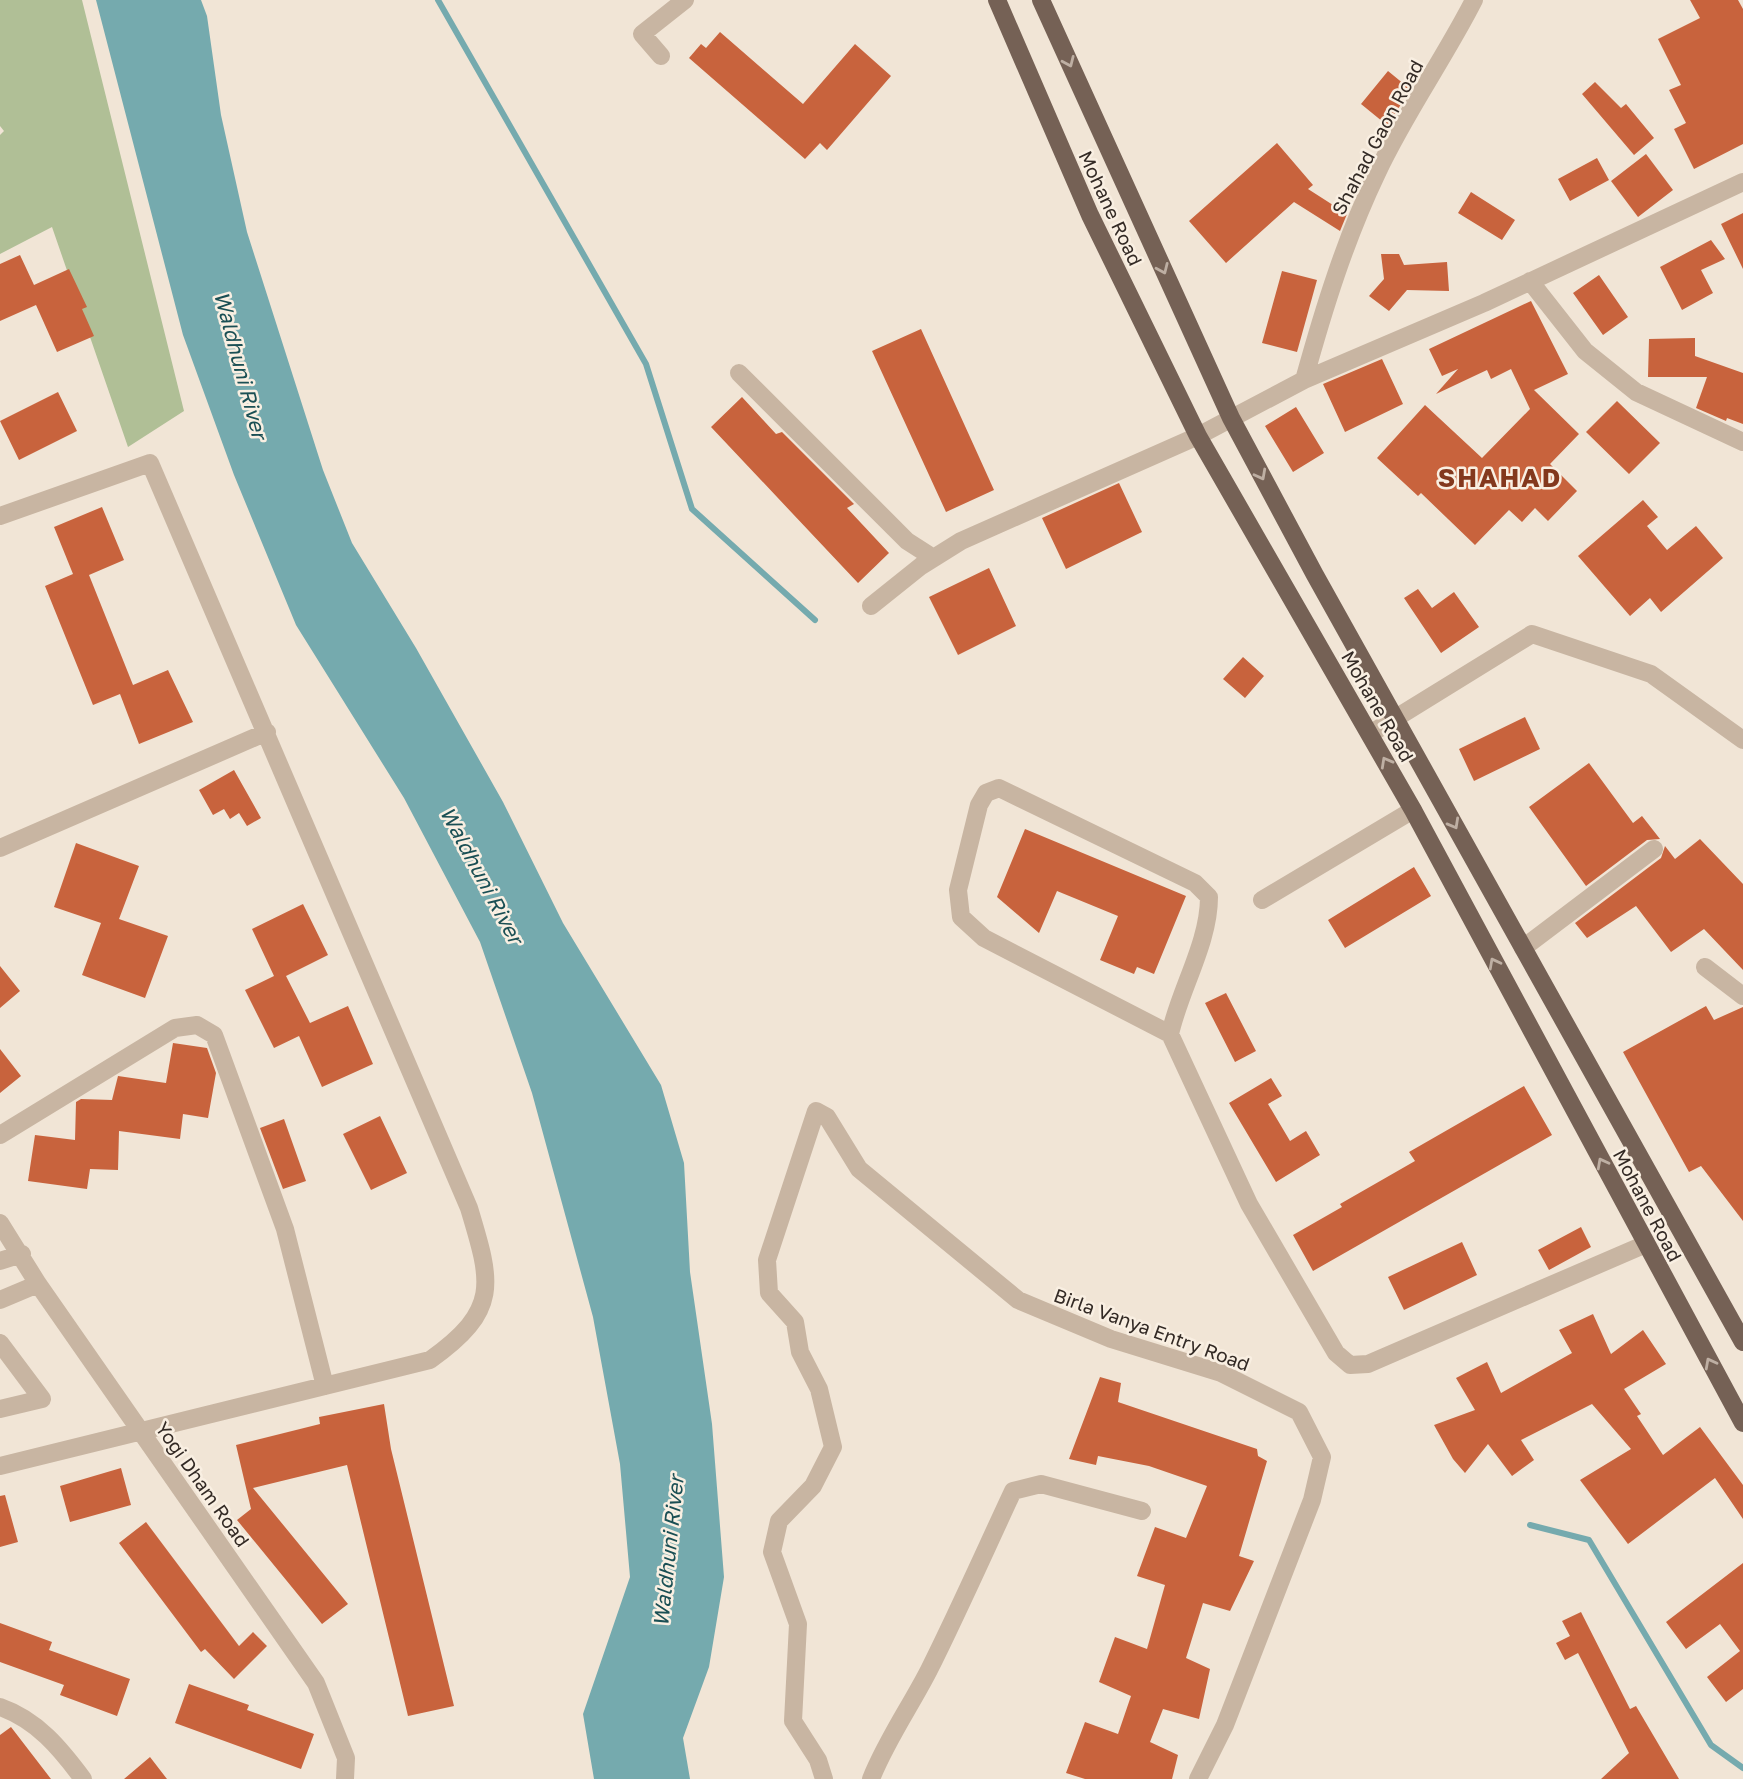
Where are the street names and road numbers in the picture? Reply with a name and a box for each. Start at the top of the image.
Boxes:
street label: Shahad Gaon Road [1326,56,1428,218]
street label: Mohane Road [1074,147,1148,269]
street label: Mohane Road [1337,646,1419,766]
street label: Mohane Road [1609,1145,1687,1265]
street label: Birla Vanya Entry Road [1051,1283,1253,1375]
street label: Yogi Dham Road [151,1417,255,1551]

